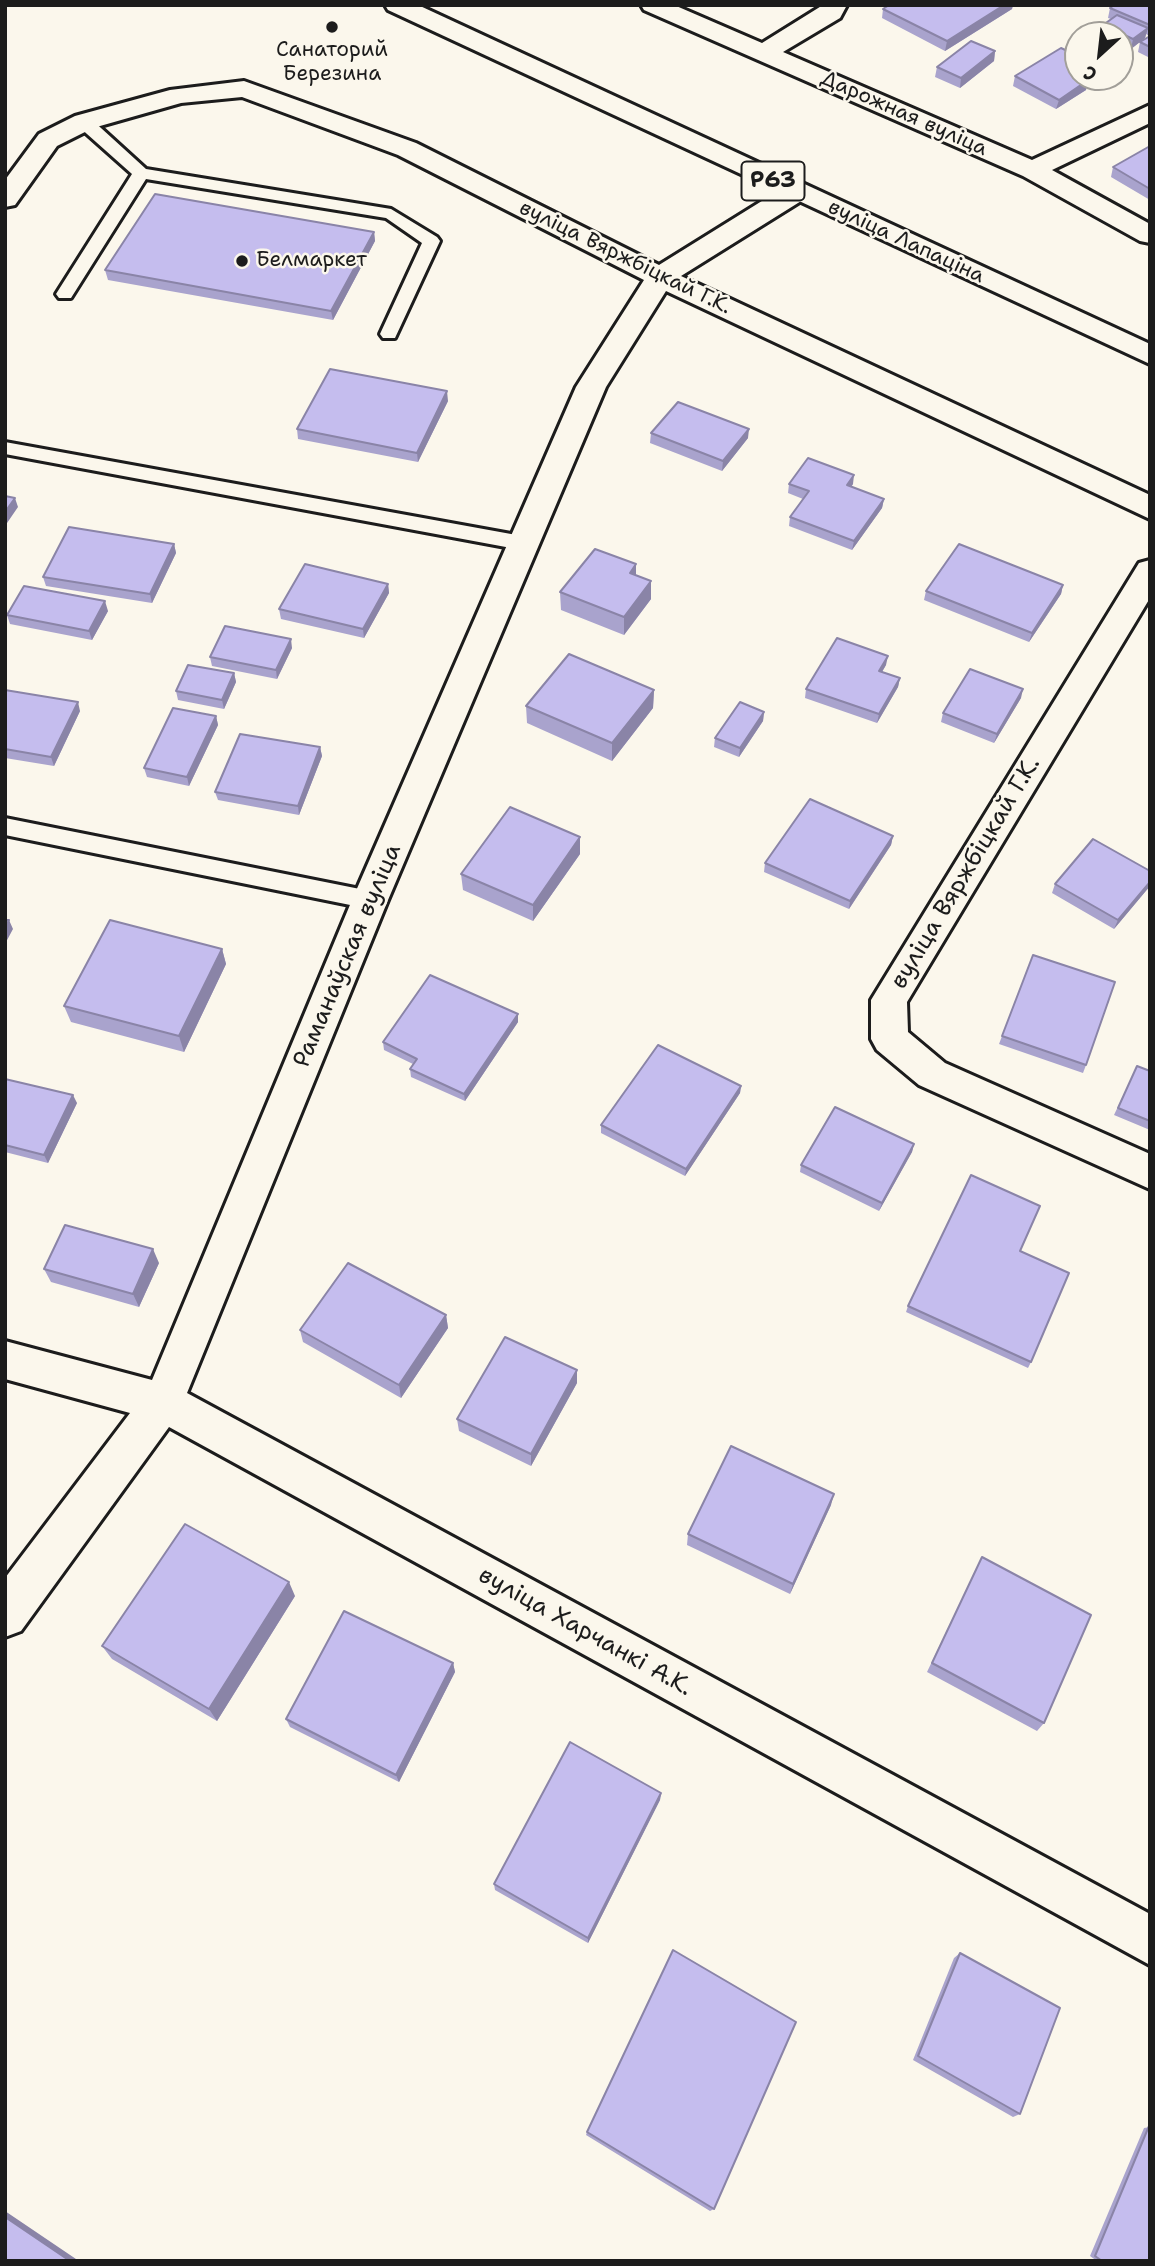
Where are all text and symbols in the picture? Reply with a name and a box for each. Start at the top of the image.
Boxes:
marker: Санаторий Березина [324,19,340,35]
north arrow [1064,21,1134,91]
place label: Санаторий Березина [276,38,388,88]
text: С [1079,60,1101,87]
street label: Дарожная вуліца [817,66,991,162]
road number: Р63 [742,162,804,200]
street label: вуліца Лапаціна [824,195,988,289]
street label: вуліца Вяржбіцкай Г.К. [515,196,735,320]
place label: Белмаркет [256,248,367,274]
marker: Белмаркет [234,253,250,269]
street label: вуліца Вяржбіцкай Г.К. [885,752,1047,994]
street label: Раманаўская вуліца [288,840,408,1072]
street label: вуліца Харчанкі А.К. [473,1561,697,1703]

